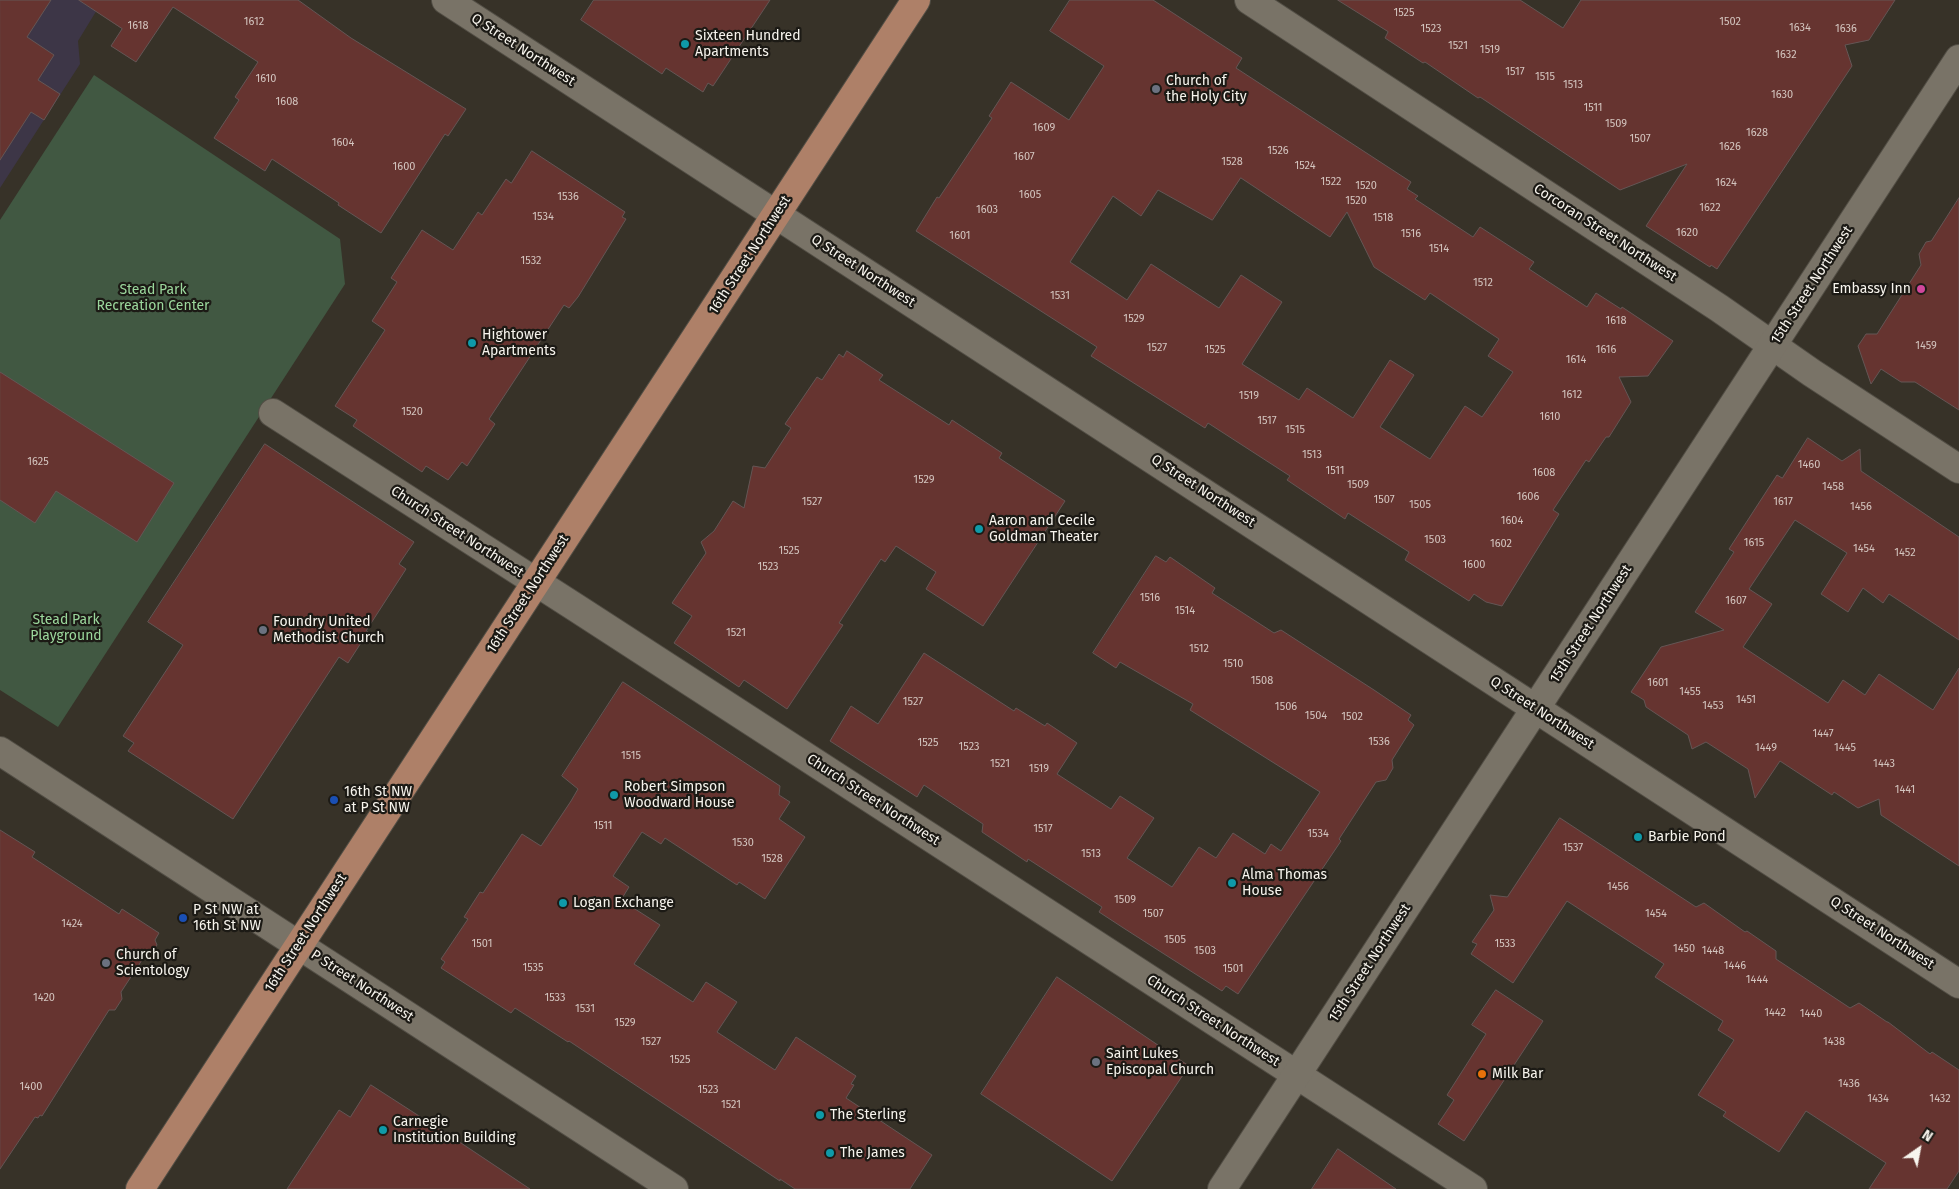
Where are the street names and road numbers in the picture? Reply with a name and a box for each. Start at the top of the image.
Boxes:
street label: Q Street Northwest [468,10,578,90]
street label: Corcoran Street Northwest [1530,180,1680,286]
street label: 16th Street Northwest [705,193,795,317]
street label: 15th Street Northwest [1768,223,1856,347]
street label: Q Street Northwest [808,231,918,311]
street label: Q Street Northwest [1148,451,1258,531]
street label: Church Street Northwest [387,483,527,581]
street label: 16th Street Northwest [483,532,573,656]
street label: 15th Street Northwest [1547,562,1635,686]
street label: Q Street Northwest [1487,673,1597,753]
street label: Church Street Northwest [803,751,943,849]
street label: 16th Street Northwest [261,871,351,995]
street label: Q Street Northwest [1827,893,1937,973]
street label: 15th Street Northwest [1326,901,1414,1025]
street label: P Street Northwest [307,946,417,1026]
street label: Church Street Northwest [1143,972,1283,1070]

